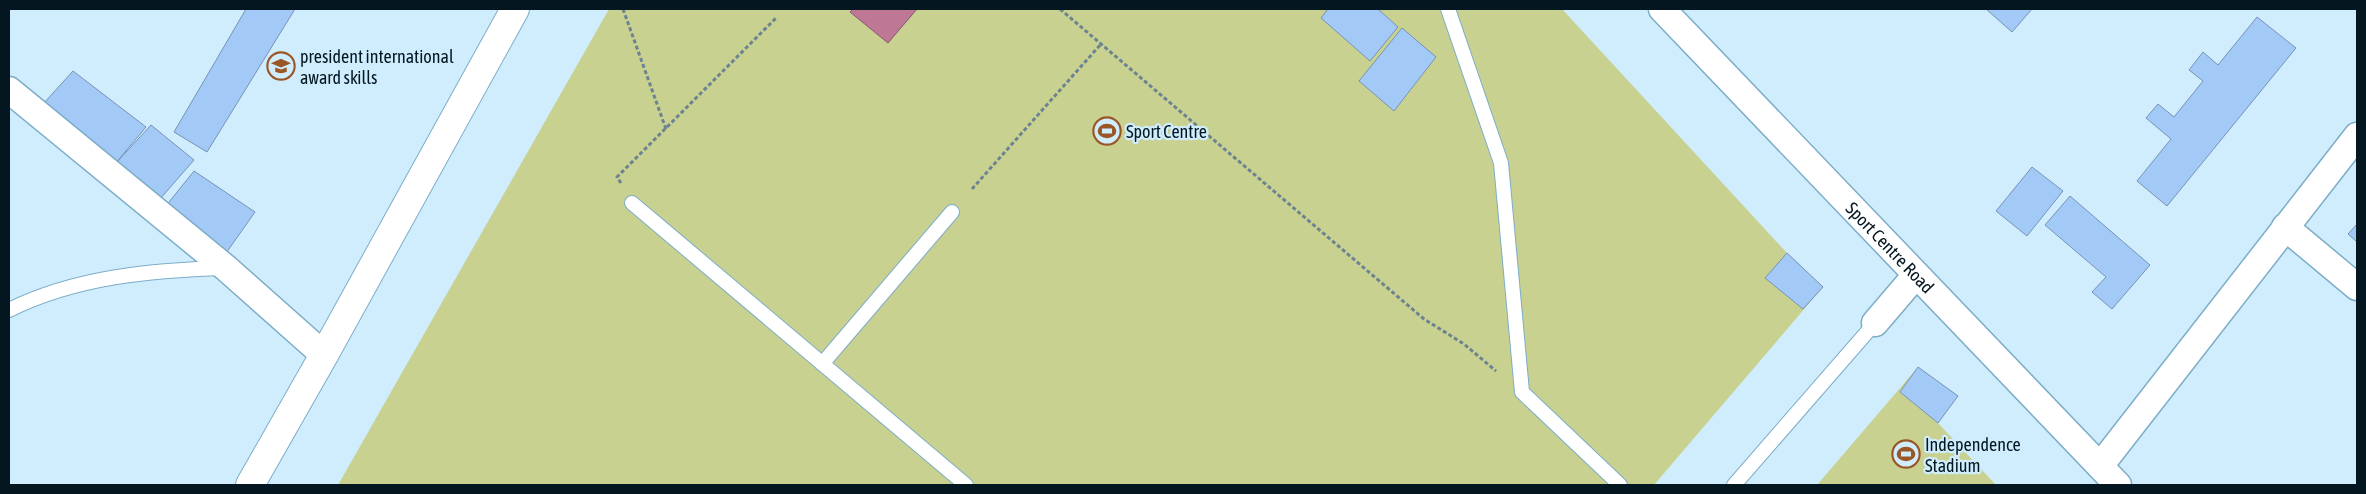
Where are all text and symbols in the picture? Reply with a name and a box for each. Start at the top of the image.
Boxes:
place label: president international award skills [300,46,454,88]
school or university icon: president international award skills [266,51,296,81]
sports icon: Sport Centre [1092,116,1122,146]
place label: Sport Centre [1126,121,1207,142]
street label: Sport Centre Road [1842,197,1939,297]
place label: Independence Stadium [1925,434,2021,476]
sports icon: Independence Stadium [1891,439,1921,469]

